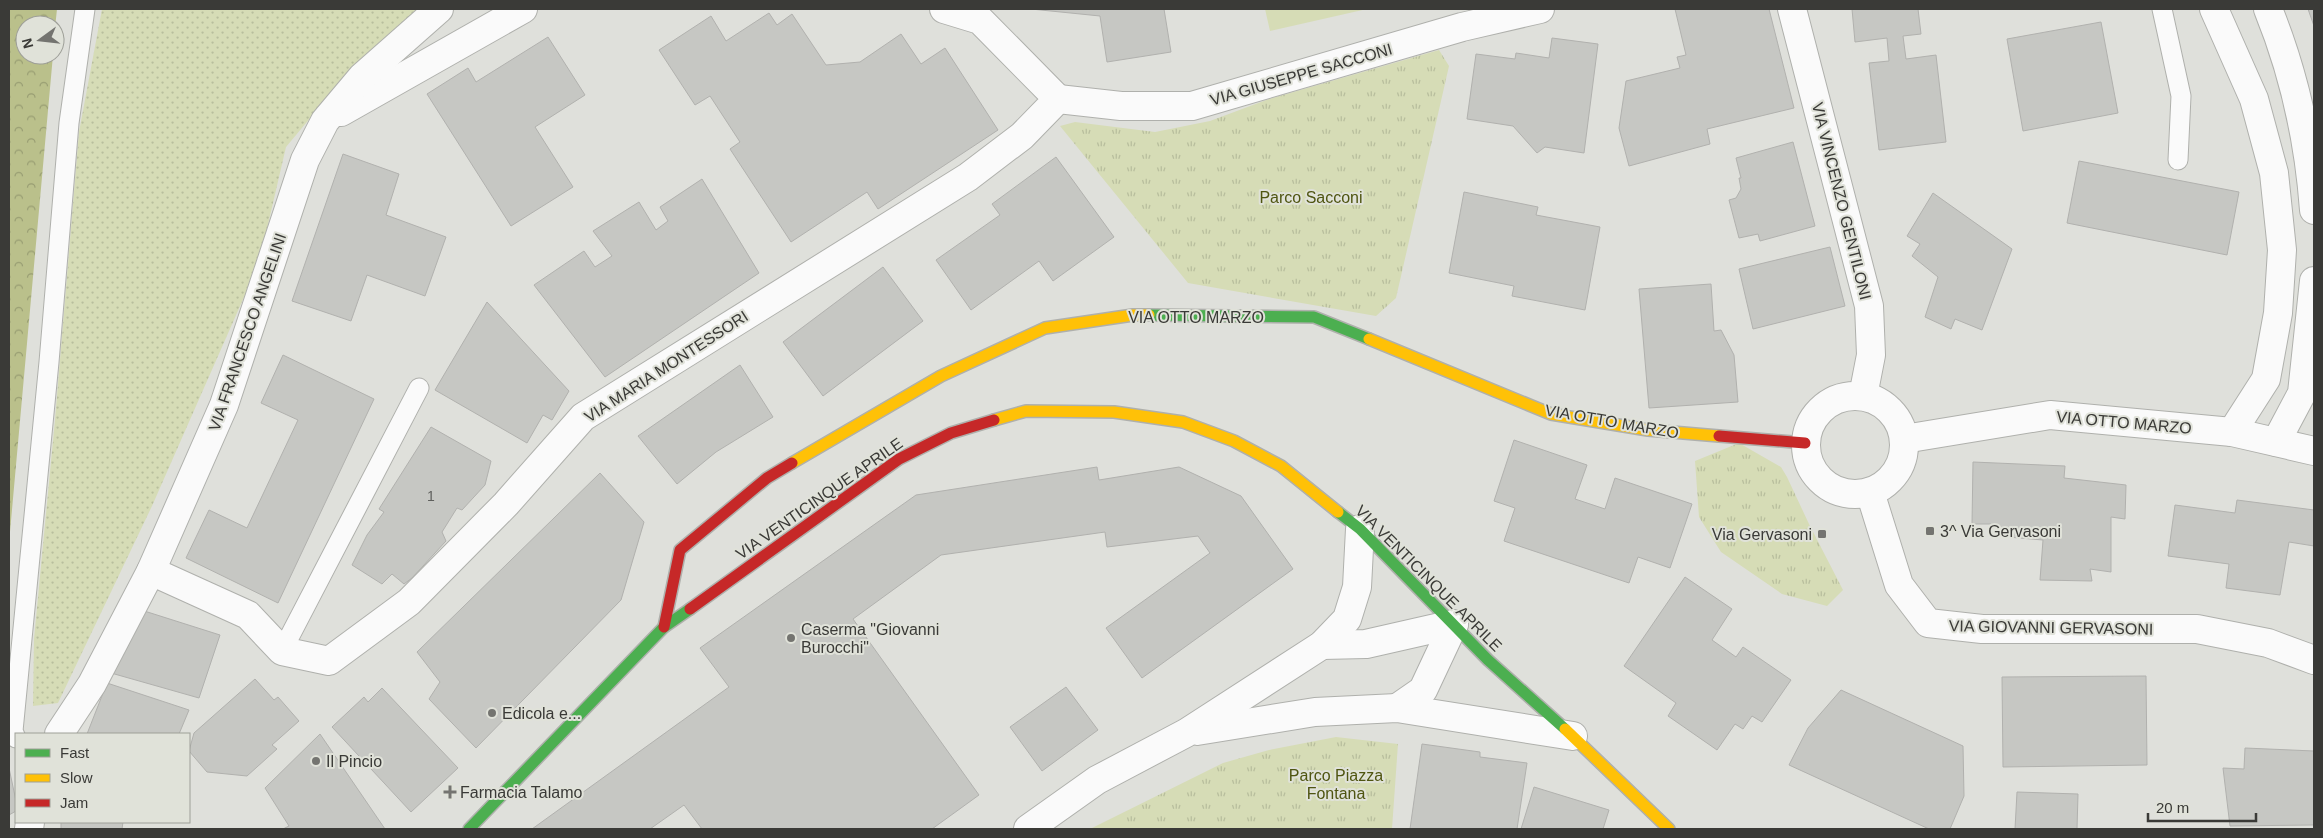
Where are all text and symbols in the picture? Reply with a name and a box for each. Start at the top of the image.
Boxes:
north arrow [15,15,65,65]
text: N [18,36,36,50]
street label: VIA GIUSEPPE SACCONI [1208,40,1394,109]
street label: VIA VINCENZO GENTILONI [1809,101,1874,302]
park label: Parco Sacconi [1259,189,1363,206]
street label: VIA FRANCESCO ANGELINI [206,231,289,433]
street label: VIA MARIA MONTESSORI [581,307,751,426]
street label: VIA OTTO MARZO [1128,309,1264,326]
street label: VIA OTTO MARZO [1544,401,1680,442]
street label: VIA OTTO MARZO [2056,408,2192,437]
street label: VIA VENTICINQUE APRILE [733,434,906,562]
house number: 1 [427,488,435,504]
street label: VIA VENTICINQUE APRILE [1352,502,1505,655]
place label: 3^ Via Gervasoni [1940,523,2061,540]
marker: 3^ Via Gervasoni [1924,525,1936,537]
place label: Via Gervasoni [1712,526,1812,543]
marker: Via Gervasoni [1816,528,1828,540]
street label: VIA GIOVANNI GERVASONI [1949,617,2153,638]
place label: Caserma "Giovanni Burocchi" [801,621,939,656]
marker: Caserma "Giovanni Burocchi" [785,632,797,644]
place label: Edicola e... [502,705,581,722]
marker: Edicola e... [486,707,498,719]
legend [15,733,190,823]
text: Fast [60,744,90,761]
place label: Il Pincio [326,753,382,770]
marker: Il Pincio [310,755,322,767]
park label: Parco Piazza Fontana [1289,767,1383,802]
text: Slow [60,769,93,786]
place label: Farmacia Talamo [460,784,583,801]
marker: Farmacia Talamo [444,786,456,798]
scale bar [2148,790,2256,822]
text: Jam [60,794,88,811]
text: 20 m [2156,799,2189,816]

